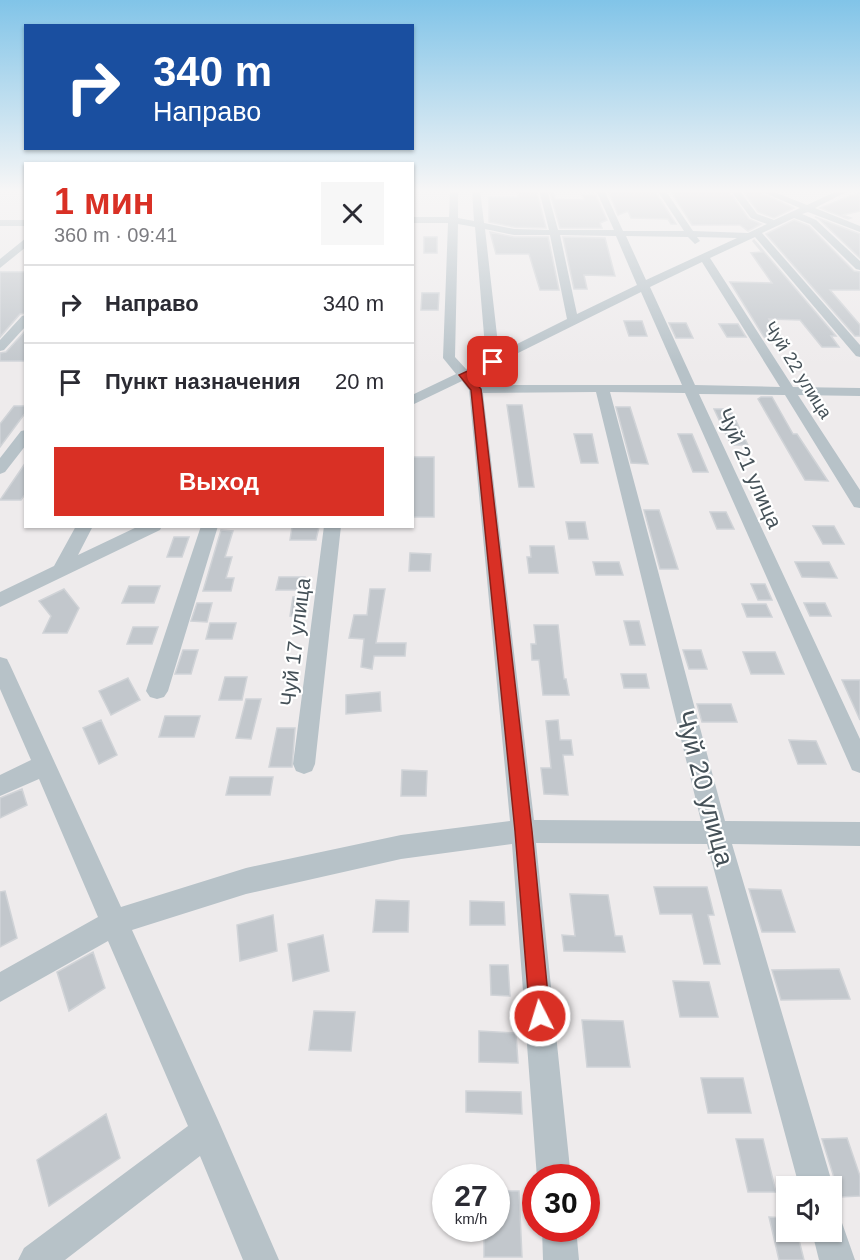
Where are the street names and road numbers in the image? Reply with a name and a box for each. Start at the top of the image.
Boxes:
street label: Чуй 22 улица [760,318,836,423]
street label: Чуй 21 улица [713,404,787,532]
street label: Чуй 17 улица [276,576,314,707]
street label: Чуй 20 улица [670,707,740,870]

